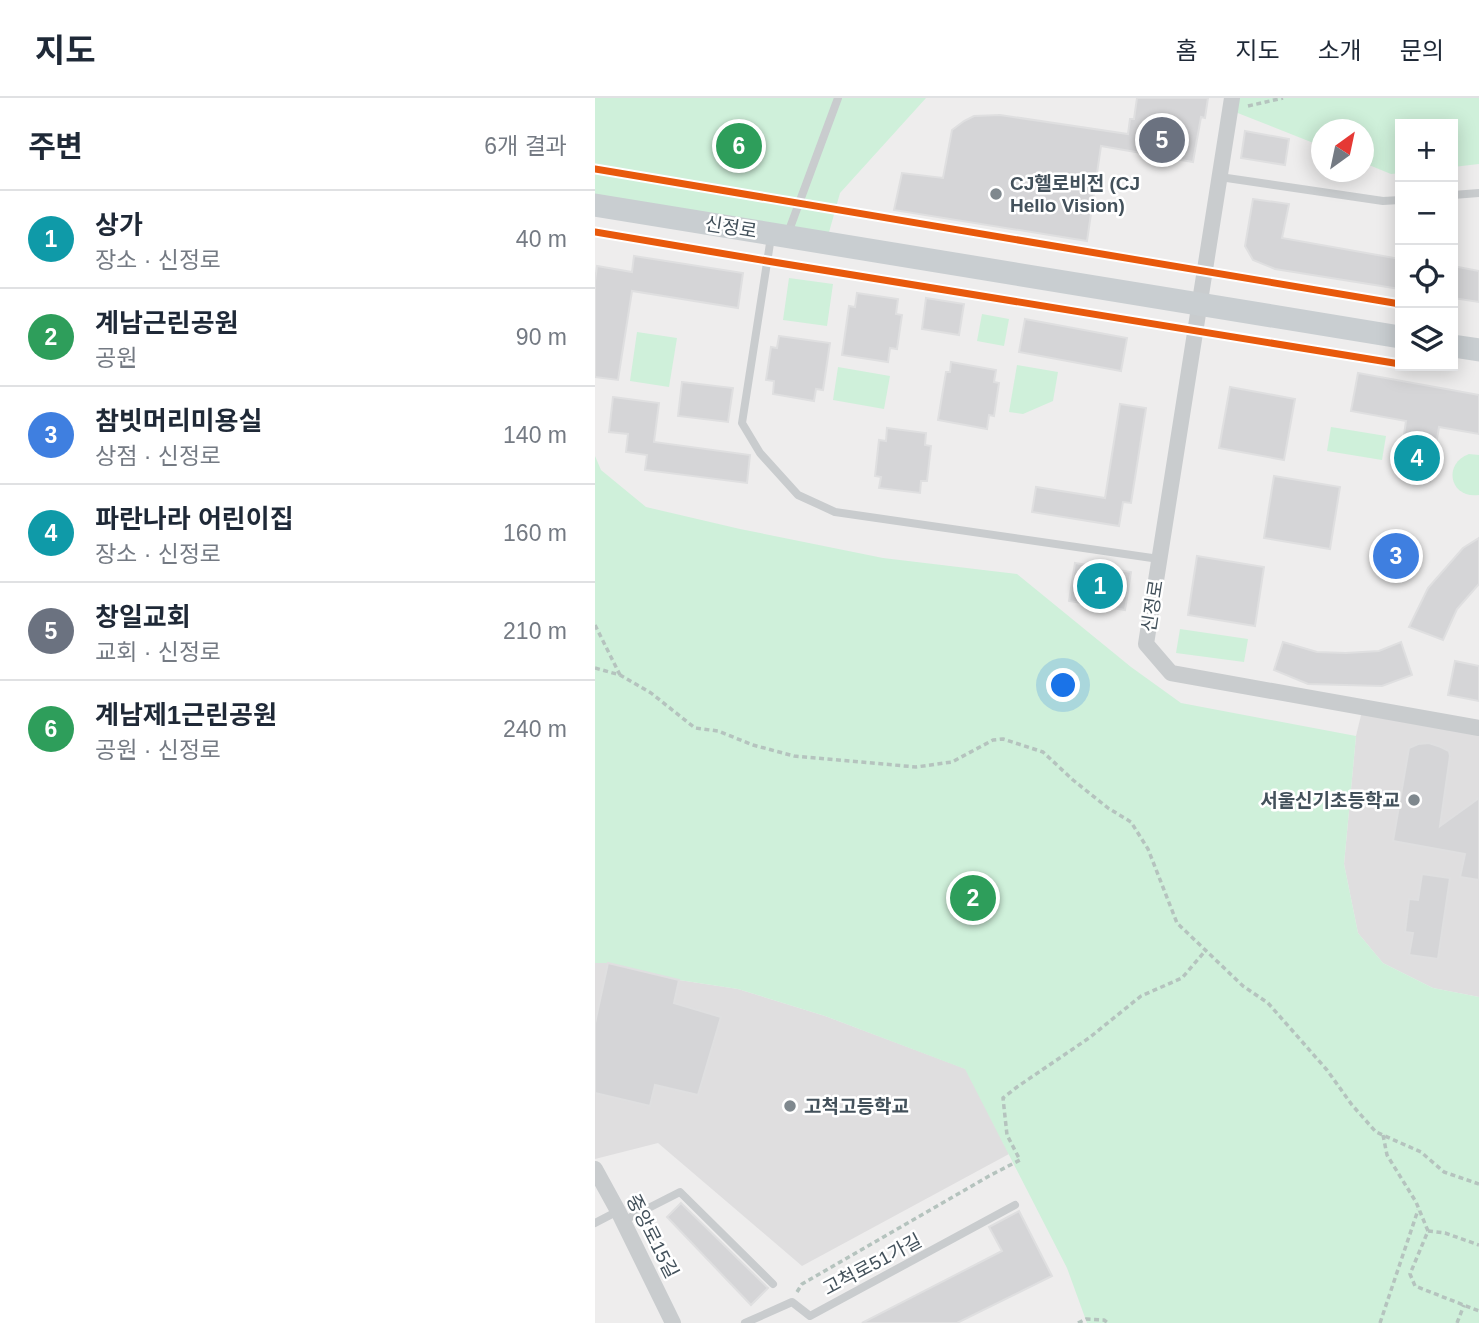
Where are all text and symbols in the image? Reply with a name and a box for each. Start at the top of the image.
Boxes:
text: 지도 [35,32,96,69]
text: 홈 [1175,37,1197,64]
text: 지도 [1235,37,1280,64]
text: 소개 [1318,37,1362,64]
text: 문의 [1400,37,1444,64]
pin: 5 [1139,114,1185,166]
north arrow [1311,119,1374,182]
map controls [1395,119,1458,371]
button: + [1395,119,1458,182]
pin: 6 [716,120,762,172]
text: 주변 [28,130,83,163]
text: 6개 결과 [484,133,567,159]
place label: CJ헬로비전 (CJ Hello Vision) [1010,173,1140,216]
button: − [1395,182,1458,245]
marker: CJ헬로비전 (CJ Hello Vision) [988,186,1004,202]
text: 상가 [95,210,143,240]
street label: 신정로 [703,213,758,242]
text: 1 [45,226,57,252]
text: 40 m [516,226,567,252]
button: locate [1395,245,1458,308]
text: 장소 · 신정로 [95,247,221,273]
text: 계남근린공원 [95,308,239,338]
button: layers [1395,308,1458,371]
text: 2 [45,324,57,350]
text: 90 m [516,324,567,350]
text: 공원 [95,345,137,371]
text: 참빗머리미용실 [95,406,262,436]
text: 3 [45,422,57,448]
text: 140 m [503,422,567,448]
pin: 4 [1394,432,1440,484]
text: 상점 · 신정로 [95,443,221,469]
text: 파란나라 어린이집 [95,504,294,534]
text: 4 [45,520,57,546]
text: 160 m [503,520,567,546]
pin: 3 [1373,530,1419,582]
text: 장소 · 신정로 [95,541,221,567]
pin: 1 [1077,560,1123,612]
street label: 신정로 [1138,579,1167,634]
text: 창일교회 [95,602,191,632]
text: 5 [45,618,57,644]
text: 210 m [503,618,567,644]
text: 교회 · 신정로 [95,639,221,665]
your location [1046,668,1080,702]
text: 계남제1근린공원 [95,700,277,730]
text: 6 [45,716,57,742]
text: 240 m [503,716,567,742]
text: 공원 · 신정로 [95,737,221,763]
place label: 서울신기초등학교 [1260,790,1400,811]
marker: 서울신기초등학교 [1406,792,1422,808]
pin: 2 [950,872,996,924]
place label: 고척고등학교 [804,1096,909,1117]
marker: 고척고등학교 [782,1098,798,1114]
street label: 중앙로15길 [623,1191,683,1282]
street label: 고척로51가길 [819,1230,925,1299]

